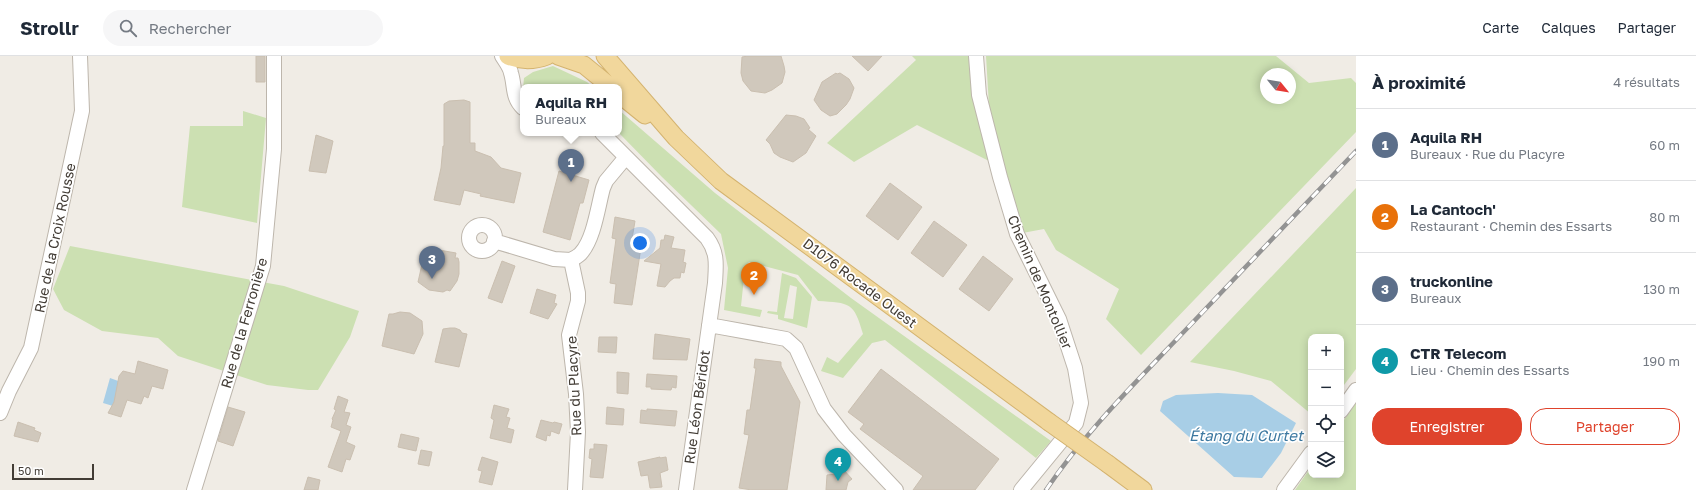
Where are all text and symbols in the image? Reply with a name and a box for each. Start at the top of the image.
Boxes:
search box [103,10,383,46]
text: Strollr [20,16,79,39]
icon: search [117,17,139,39]
text: Rechercher [149,19,231,37]
text: Carte [1482,19,1519,36]
text: Calques [1541,19,1596,36]
text: Partager [1618,19,1676,36]
north arrow [1260,68,1296,104]
text: À proximité [1372,72,1466,93]
text: 4 résultats [1613,74,1680,90]
popup [520,84,622,136]
text: Aquila RH [535,93,607,111]
text: Bureaux [535,111,586,127]
text: Aquila RH [1410,128,1482,146]
text: 1 [1382,137,1388,153]
text: 60 m [1649,137,1680,153]
text: Bureaux · Rue du Placyre [1410,146,1565,162]
pin: 1 [558,149,584,182]
street label: Rue de la Croix Rousse [30,161,79,314]
text: La Cantoch' [1410,200,1496,218]
text: 2 [1381,209,1389,225]
text: 80 m [1649,209,1680,225]
street label: Chemin de Montollier [1005,212,1077,352]
text: Restaurant · Chemin des Essarts [1410,218,1612,234]
your location [630,233,650,253]
street label: D1076 Rocade Ouest [800,234,921,331]
pin: 3 [419,246,445,279]
street label: Rue de la Ferronière [217,256,270,390]
pin: 2 [741,262,767,295]
text: truckonline [1410,272,1493,290]
text: 3 [1381,281,1389,297]
text: 130 m [1643,281,1680,297]
text: Bureaux [1410,290,1461,306]
map controls [1308,334,1344,478]
button: + [1308,334,1344,370]
street label: Rue du Placyre [562,336,585,436]
text: CTR Telecom [1410,344,1506,362]
street label: Rue Léon Béridot [680,349,713,465]
text: 4 [1381,353,1389,369]
text: 190 m [1643,353,1680,369]
text: Lieu · Chemin des Essarts [1410,362,1569,378]
button: − [1308,370,1344,406]
button: locate [1308,406,1344,442]
button: Enregistrer [1372,408,1522,445]
button: Partager [1530,408,1680,445]
water label: Étang du Curtet [1189,426,1305,445]
button: layers [1308,442,1344,478]
pin: 4 [825,448,851,481]
scale bar [12,462,94,481]
text: 50 m [18,464,44,477]

